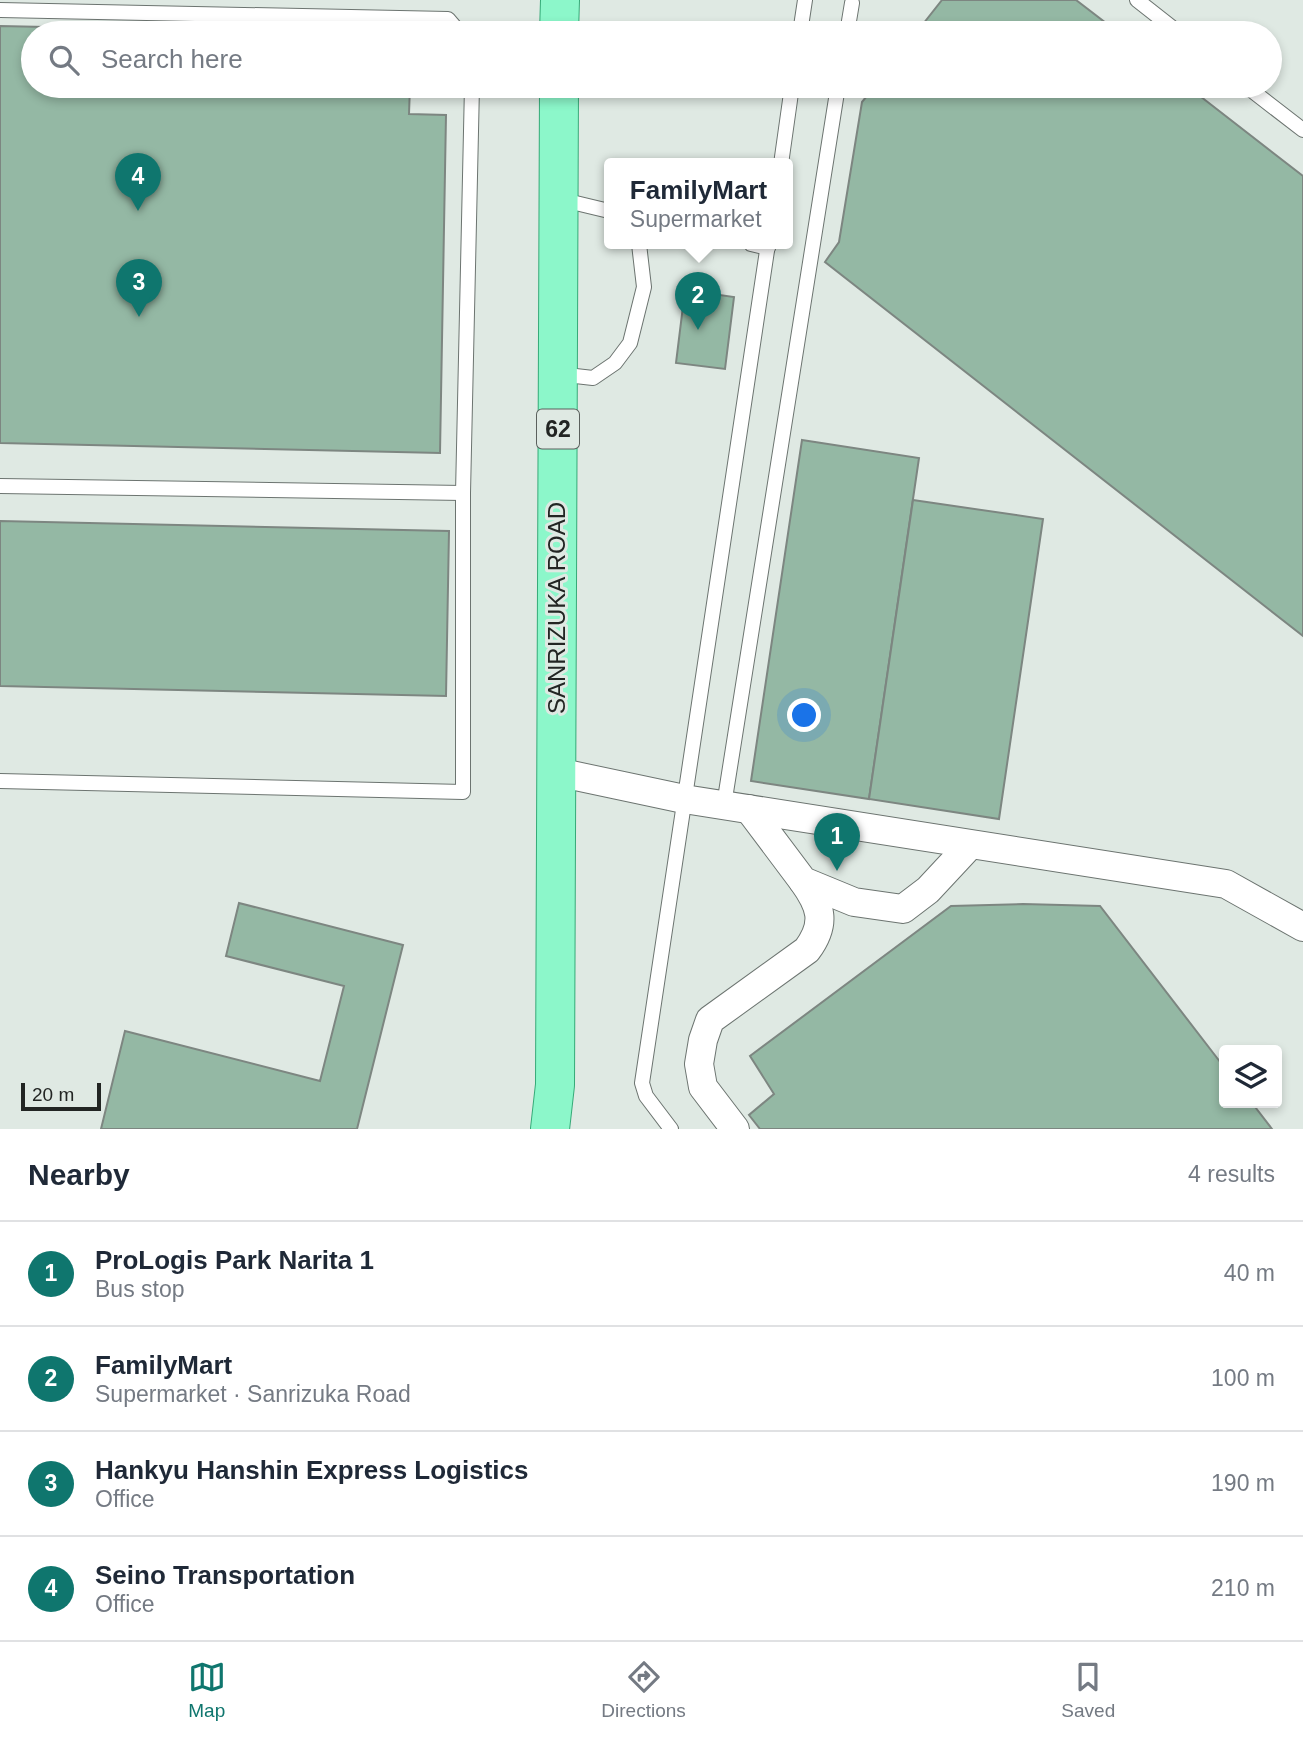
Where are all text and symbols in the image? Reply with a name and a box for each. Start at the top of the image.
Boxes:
search box [21,21,1282,98]
icon: search [45,41,83,79]
text: Search here [101,44,243,74]
pin: 4 [115,153,161,211]
popup [604,158,793,249]
text: FamilyMart [630,175,767,205]
text: Supermarket [630,206,762,232]
pin: 3 [116,259,162,317]
pin: 2 [675,272,721,330]
road number: 62 [537,410,579,448]
street label: SANRIZUKA ROAD [543,502,570,714]
your location [787,698,821,732]
pin: 1 [814,813,860,871]
map controls [1219,1045,1282,1108]
button: layers [1219,1045,1282,1108]
scale bar [21,1080,102,1112]
text: 20 m [32,1084,74,1105]
text: Nearby [28,1158,130,1191]
text: 4 results [1188,1161,1275,1187]
text: ProLogis Park Narita 1 [95,1245,374,1275]
text: 1 [45,1260,57,1286]
text: 40 m [1224,1260,1275,1286]
text: Bus stop [95,1276,185,1302]
text: FamilyMart [95,1350,232,1380]
text: 2 [45,1365,57,1391]
text: 100 m [1211,1365,1275,1391]
text: Supermarket · Sanrizuka Road [95,1381,411,1407]
text: Hankyu Hanshin Express Logistics [95,1455,528,1485]
text: 3 [45,1470,57,1496]
text: 190 m [1211,1470,1275,1496]
text: Office [95,1486,155,1512]
text: Seino Transportation [95,1560,355,1590]
text: 4 [45,1575,57,1601]
text: 210 m [1211,1575,1275,1601]
text: Office [95,1591,155,1617]
tab: Map [188,1658,226,1722]
tab: Directions [601,1658,686,1722]
tab: Saved [1061,1658,1115,1722]

